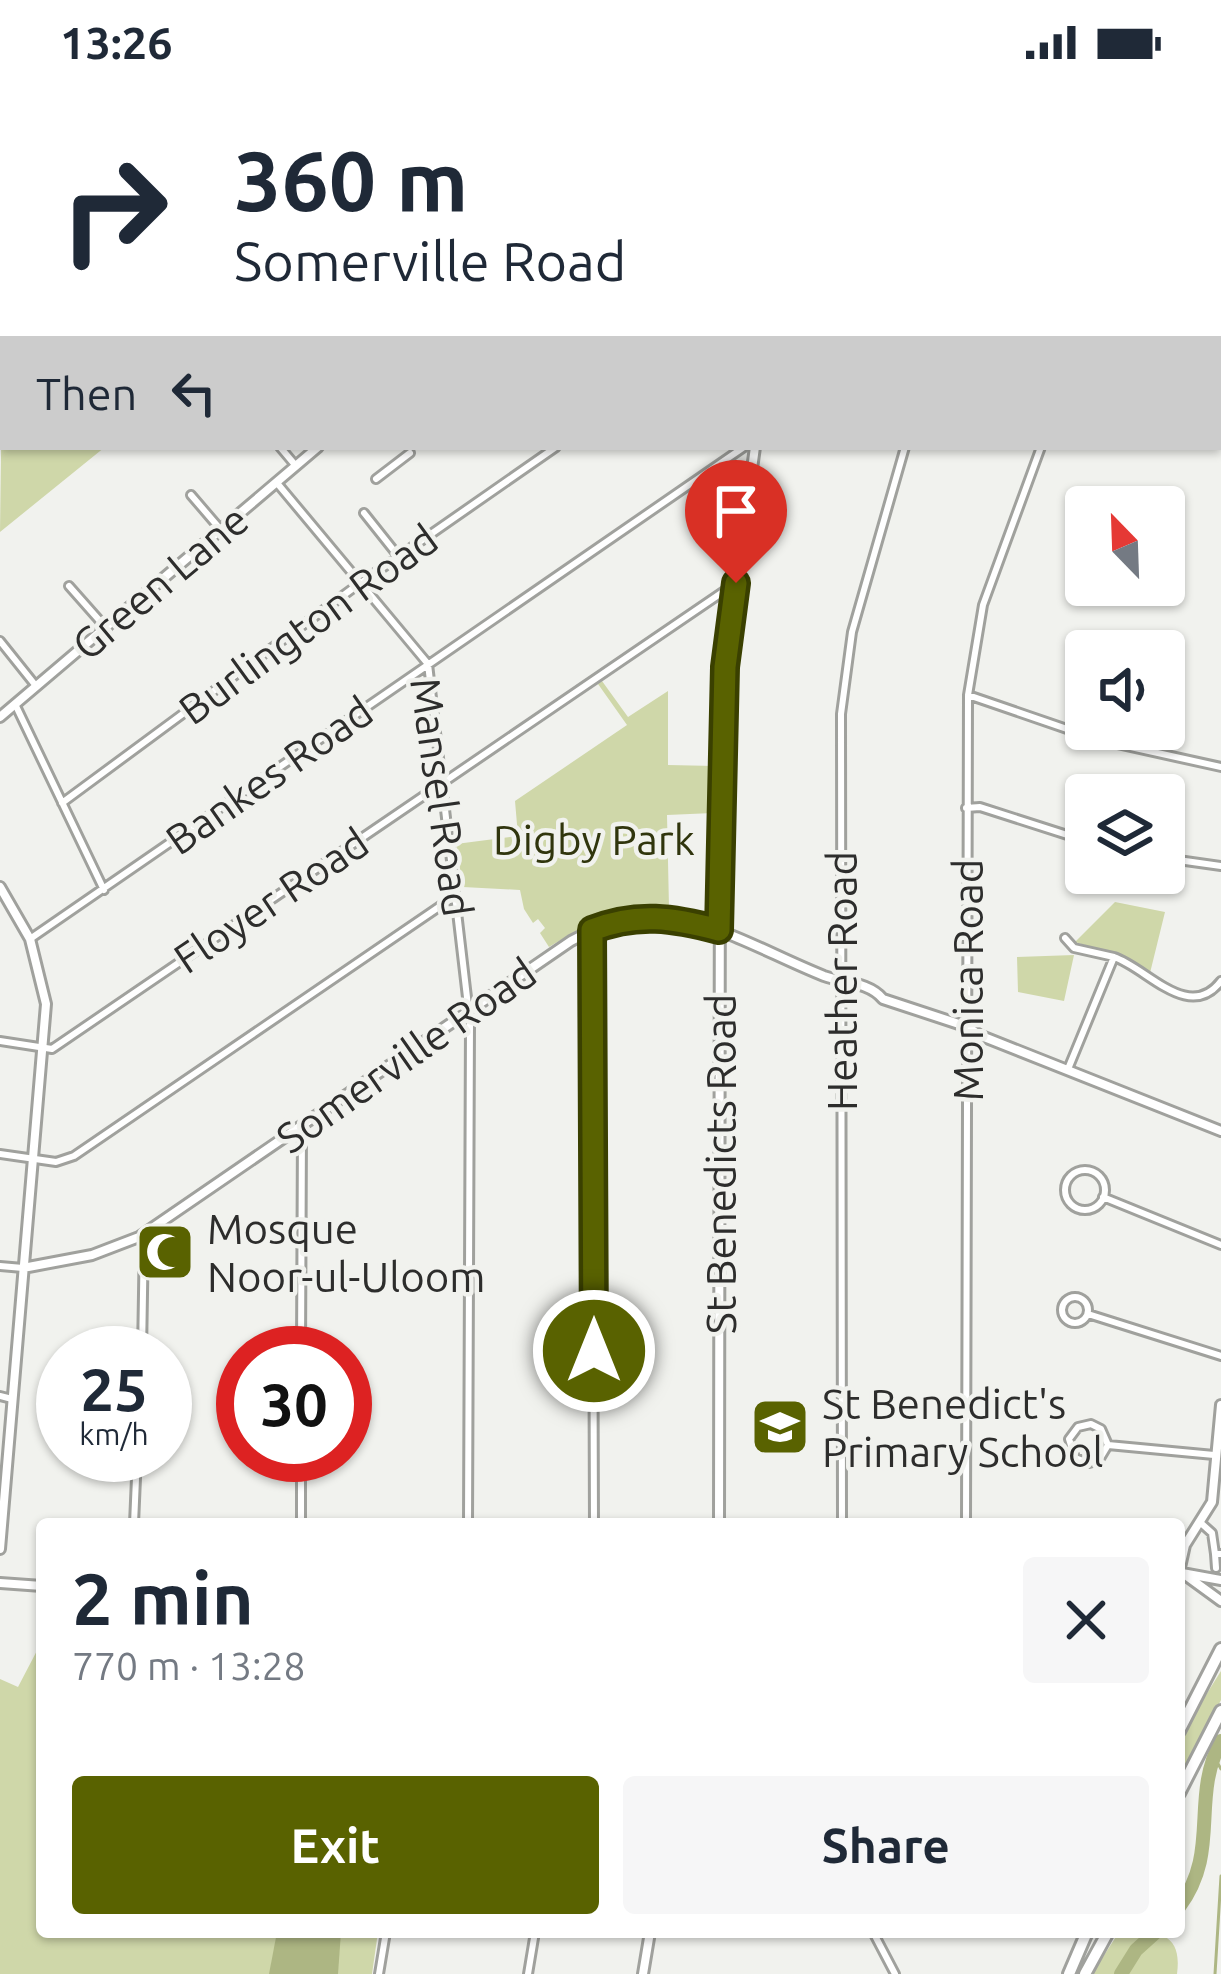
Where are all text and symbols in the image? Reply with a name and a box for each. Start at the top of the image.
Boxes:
text: 13:26 [60,17,173,68]
icon: right [36,132,192,288]
text: 360 m [234,133,468,227]
text: Somerville Road [234,231,626,291]
icon: left [161,360,227,426]
text: Then [36,368,137,419]
pin [685,460,787,583]
icon: arrive [703,478,769,544]
north arrow [1065,486,1185,606]
map controls [1065,486,1185,894]
street label: Green Lane [63,495,257,669]
street label: Burlington Road [170,515,446,733]
button: sound [1065,630,1185,750]
street label: Mansel Road [402,674,482,920]
street label: Bankes Road [157,687,381,863]
button: layers [1065,774,1185,894]
park label: Digby Park [493,816,695,863]
street label: Floyer Road [165,818,377,982]
street label: Heather Road [818,851,865,1111]
street label: Monica Road [944,859,991,1101]
street label: Somerville Road [268,948,544,1162]
street label: St Benedicts Road [697,994,744,1334]
place label: Mosque Noor-ul-Uloom [207,1205,486,1300]
mosque icon: Mosque Noor-ul-Uloom [134,1221,196,1283]
position arrow [531,1288,657,1414]
speed limit sign: 30 [216,1326,372,1482]
text: 25 [80,1355,148,1422]
place label: St Benedict's Primary School [822,1380,1103,1475]
school or university icon: St Benedict's Primary School [749,1396,811,1458]
text: km/h [79,1417,149,1451]
button: close [1023,1557,1149,1683]
text: 2 min [72,1558,254,1639]
text: 770 m · 13:28 [72,1644,306,1687]
button: Exit [72,1776,599,1914]
button: Share [623,1776,1149,1914]

